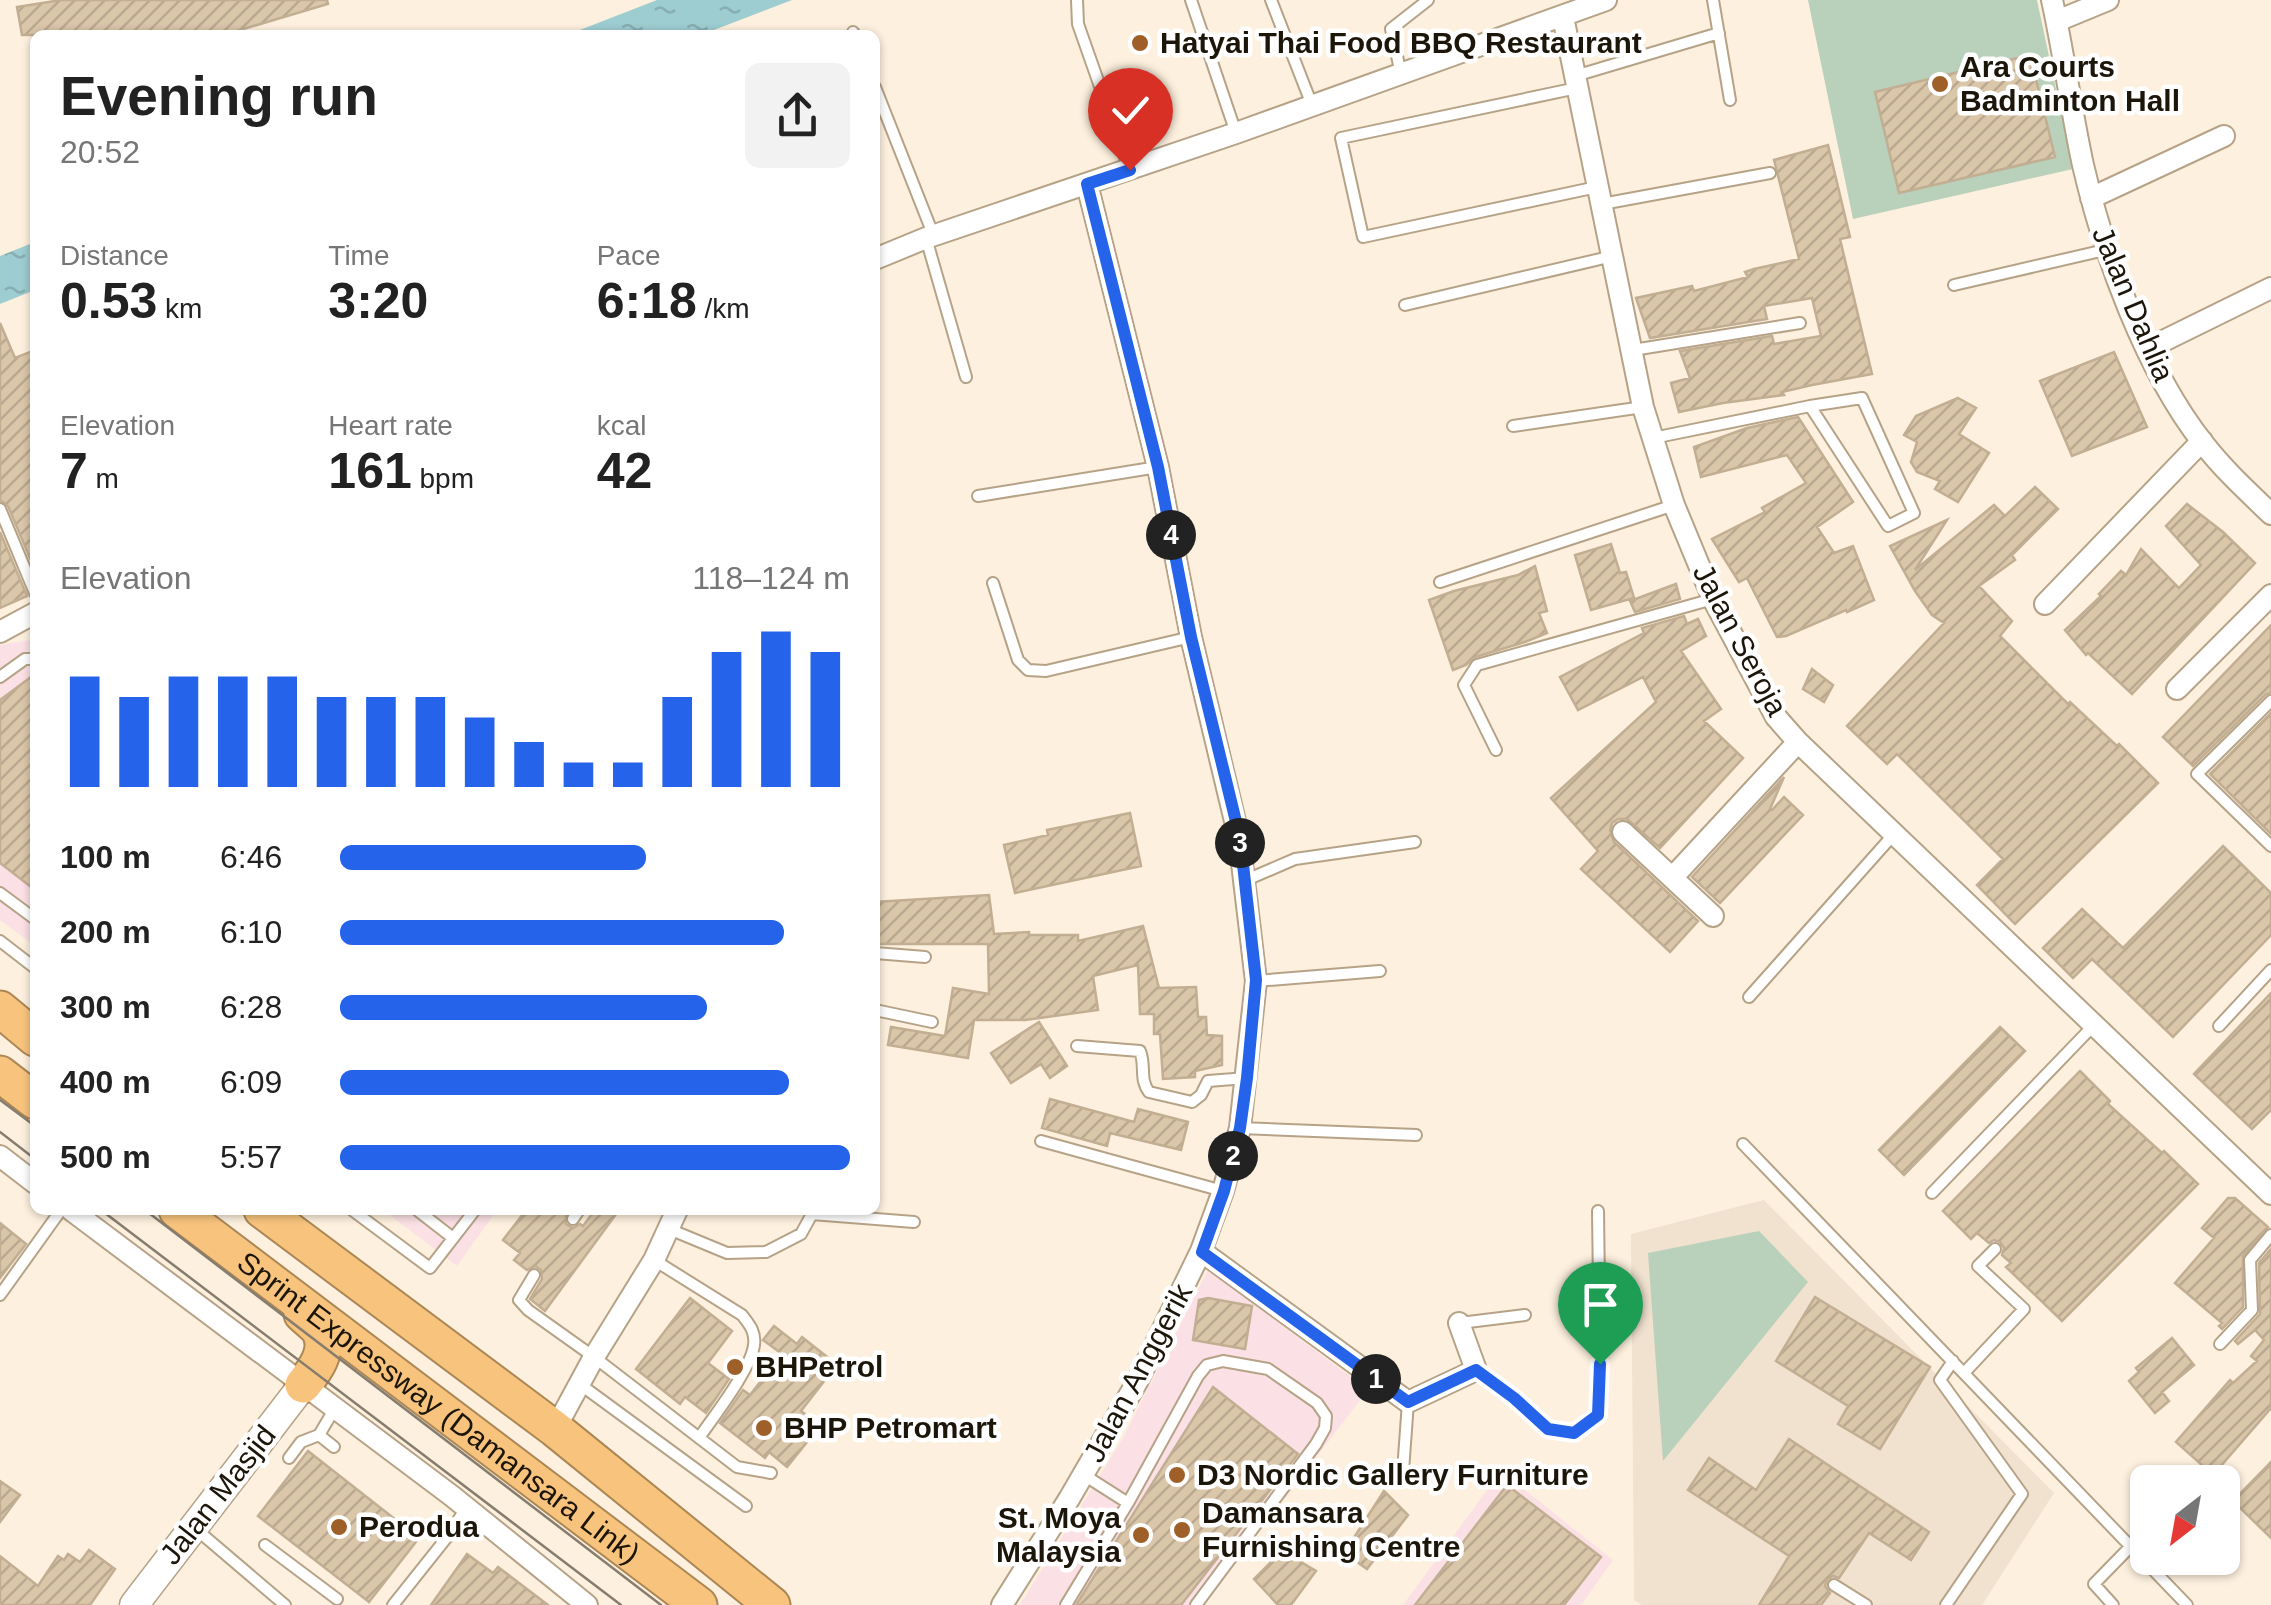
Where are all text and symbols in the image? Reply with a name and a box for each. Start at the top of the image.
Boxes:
place label: Hatyai Thai Food BBQ Restaurant [1160,26,1642,59]
marker: Hatyai Thai Food BBQ Restaurant [1129,32,1151,54]
place label: Ara Courts Badminton Hall [1960,50,2180,117]
button: share [745,63,850,168]
text: Evening run [60,65,378,127]
pin [1088,68,1173,171]
marker: Ara Courts Badminton Hall [1929,73,1951,95]
icon: check [1103,83,1158,138]
text: 20:52 [60,134,140,170]
street label: Jalan Dahlia [2086,221,2181,387]
text: Distance [60,240,169,271]
text: Time [328,240,390,271]
text: Pace [597,240,660,271]
text: 0.53 [60,273,157,329]
text: 3:20 [328,273,428,329]
text: 6:18 [597,273,697,329]
text: km [157,293,202,324]
text: /km [697,293,750,324]
text: Elevation [60,410,175,441]
text: Heart rate [328,410,453,441]
text: kcal [597,410,646,441]
text: 7 [60,443,88,499]
text: 161 [328,443,412,499]
text: 42 [597,443,652,499]
text: m [88,463,119,494]
text: bpm [412,463,474,494]
pin: 4 [1146,510,1196,560]
text: 4 [1163,519,1179,550]
street label: Jalan Seroja [1687,558,1794,721]
text: Elevation [60,560,192,596]
text: 118–124 m [692,560,850,596]
pin: 3 [1215,818,1265,868]
text: 3 [1232,827,1248,858]
text: 100 m [60,839,151,875]
text: 6:46 [220,839,282,875]
text: 200 m [60,914,151,950]
text: 6:10 [220,914,282,950]
text: 300 m [60,989,151,1025]
text: 6:28 [220,989,282,1025]
text: 400 m [60,1064,151,1100]
text: 6:09 [220,1064,282,1100]
pin: 2 [1208,1131,1258,1181]
text: 500 m [60,1139,151,1175]
text: 5:57 [220,1139,282,1175]
text: 2 [1225,1140,1241,1171]
street label: Sprint Expressway (Damansara Link) [231,1245,646,1570]
pin [1558,1262,1643,1365]
street label: Jalan Anggerik [1077,1277,1199,1467]
icon: arrive [1573,1277,1628,1332]
place label: BHPetrol [755,1350,883,1383]
pin: 1 [1351,1354,1401,1404]
marker: BHPetrol [724,1356,746,1378]
text: 1 [1368,1363,1384,1394]
place label: BHP Petromart [784,1411,997,1444]
marker: BHP Petromart [753,1417,775,1439]
street label: Jalan Masjid [153,1419,282,1571]
place label: D3 Nordic Gallery Furniture [1197,1458,1589,1491]
marker: D3 Nordic Gallery Furniture [1166,1464,1188,1486]
north arrow [2130,1465,2240,1575]
map controls [2130,1465,2240,1575]
place label: Damansara Furnishing Centre [1202,1496,1460,1563]
place label: St. Moya Malaysia [996,1501,1121,1568]
place label: Perodua [359,1510,479,1543]
marker: Perodua [328,1516,350,1538]
marker: Damansara Furnishing Centre [1171,1519,1193,1541]
marker: St. Moya Malaysia [1130,1524,1152,1546]

